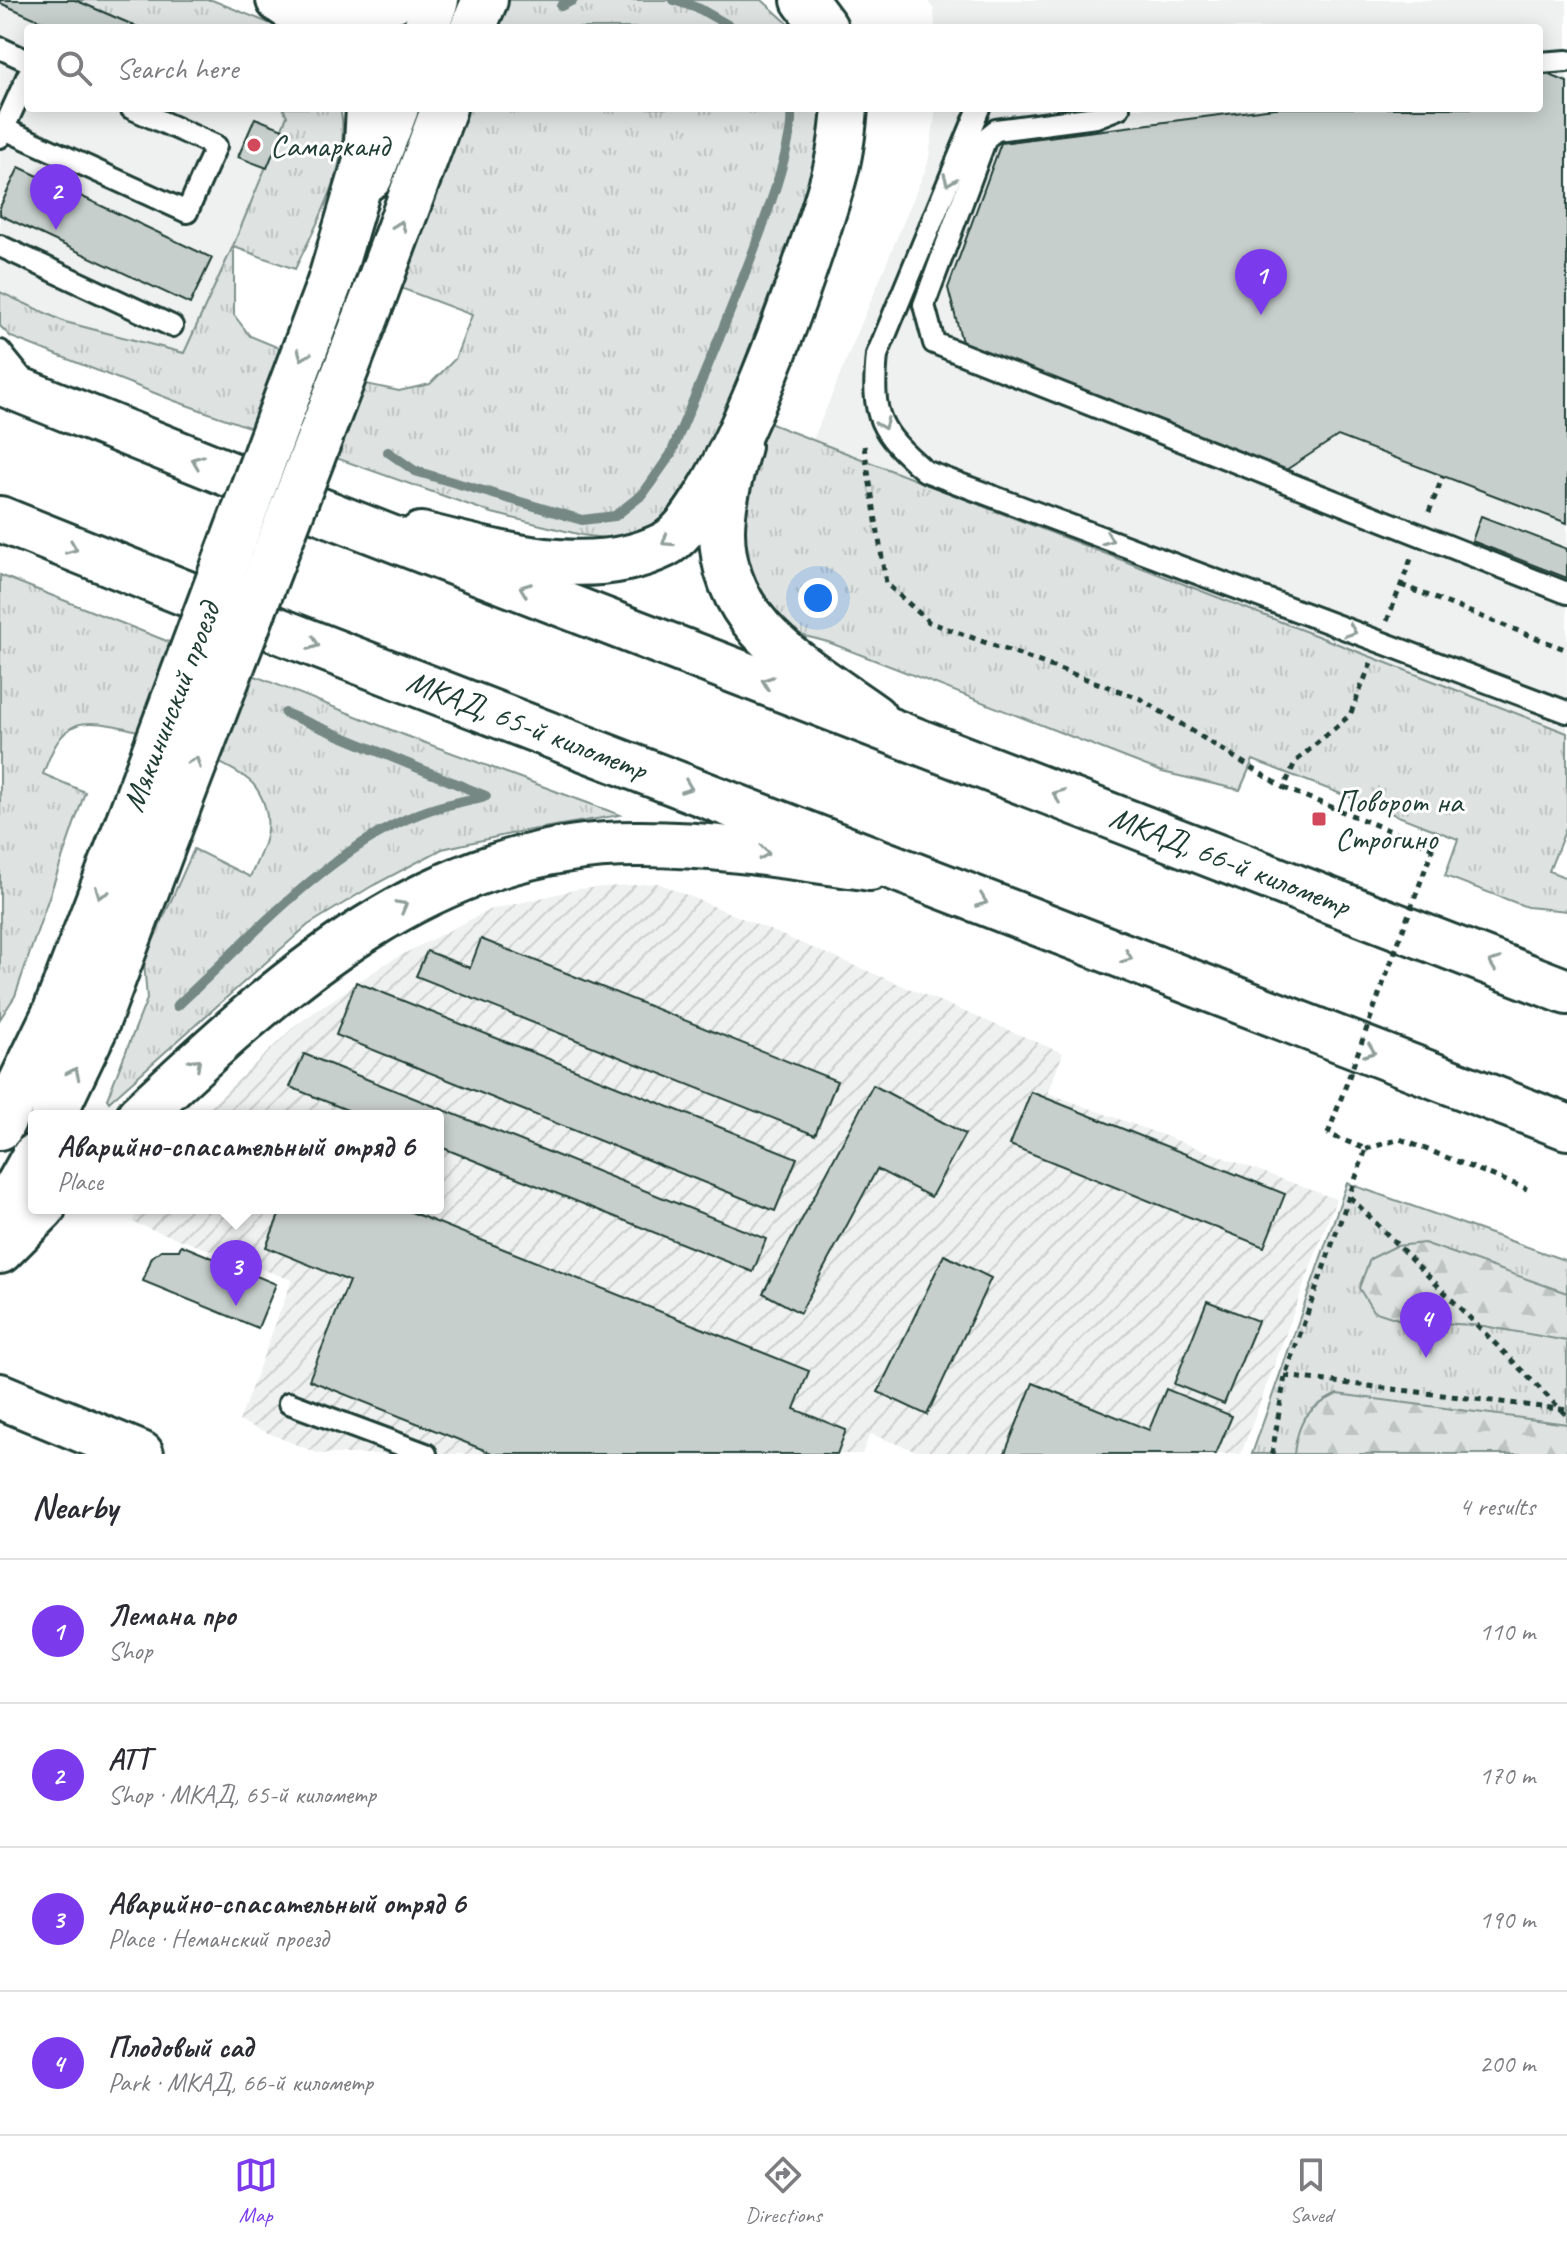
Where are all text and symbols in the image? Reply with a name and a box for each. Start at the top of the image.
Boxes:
search box [24,24,1543,112]
icon: search [52,46,96,90]
text: Search here [116,49,238,87]
place label: Самарканд [270,125,392,166]
marker: Самарканд [245,136,263,154]
pin: 2 [30,164,82,230]
one-way arrow [943,172,959,186]
one-way arrow [390,220,407,234]
pin: 1 [1235,249,1287,315]
one-way arrow [296,347,313,361]
one-way arrow [873,416,890,430]
one-way arrow [191,455,205,471]
one-way arrow [1100,529,1114,546]
one-way arrow [661,532,676,547]
one-way arrow [64,538,78,555]
your location [798,578,838,618]
one-way arrow [519,582,533,599]
street label: Мякининский проезд [112,594,231,817]
one-way arrow [1344,621,1358,638]
one-way arrow [306,634,320,651]
street label: МКАД, 65-й километр [401,660,655,790]
one-way arrow [761,675,775,692]
one-way arrow [185,756,202,770]
one-way arrow [680,777,694,794]
place label: Поворот на Строгино [1335,781,1465,859]
one-way arrow [1052,788,1066,805]
street label: МКАД, 66-й километр [1104,796,1358,926]
marker: Поворот на Строгино [1310,810,1328,828]
one-way arrow [757,844,770,861]
one-way arrow [94,885,111,899]
one-way arrow [974,891,988,908]
one-way arrow [394,900,409,915]
one-way arrow [1119,947,1133,964]
one-way arrow [1488,957,1502,973]
one-way arrow [1362,1041,1376,1058]
one-way arrow [187,1057,201,1072]
one-way arrow [64,1066,80,1081]
popup [28,1110,444,1214]
text: Аварийно-спасательный отряд 6 [57,1127,415,1165]
text: Place [57,1165,103,1198]
pin: 3 [210,1240,262,1306]
pin: 4 [1400,1292,1452,1358]
text: Nearby [32,1485,118,1528]
text: 4 results [1459,1490,1535,1523]
text: Лемана про [108,1596,235,1634]
text: 1 [52,1615,64,1648]
text: 110 m [1479,1615,1535,1648]
text: Shop [108,1634,152,1667]
text: АТТ [108,1740,150,1778]
text: 2 [52,1759,64,1792]
text: 170 m [1479,1759,1535,1792]
text: Shop · МКАД, 65-й километр [108,1778,376,1811]
text: Аварийно-спасательный отряд 6 [108,1884,465,1922]
text: 3 [52,1903,64,1936]
text: 190 m [1479,1903,1535,1936]
text: Place · Неманский проезд [108,1922,328,1955]
text: Плодовый сад [108,2028,253,2066]
text: 4 [52,2047,64,2080]
text: 200 m [1479,2047,1535,2080]
text: Park · МКАД, 66-й километр [108,2066,373,2099]
tab: Map [234,2153,278,2229]
tab: Directions [745,2153,822,2229]
tab: Saved [1289,2153,1333,2229]

